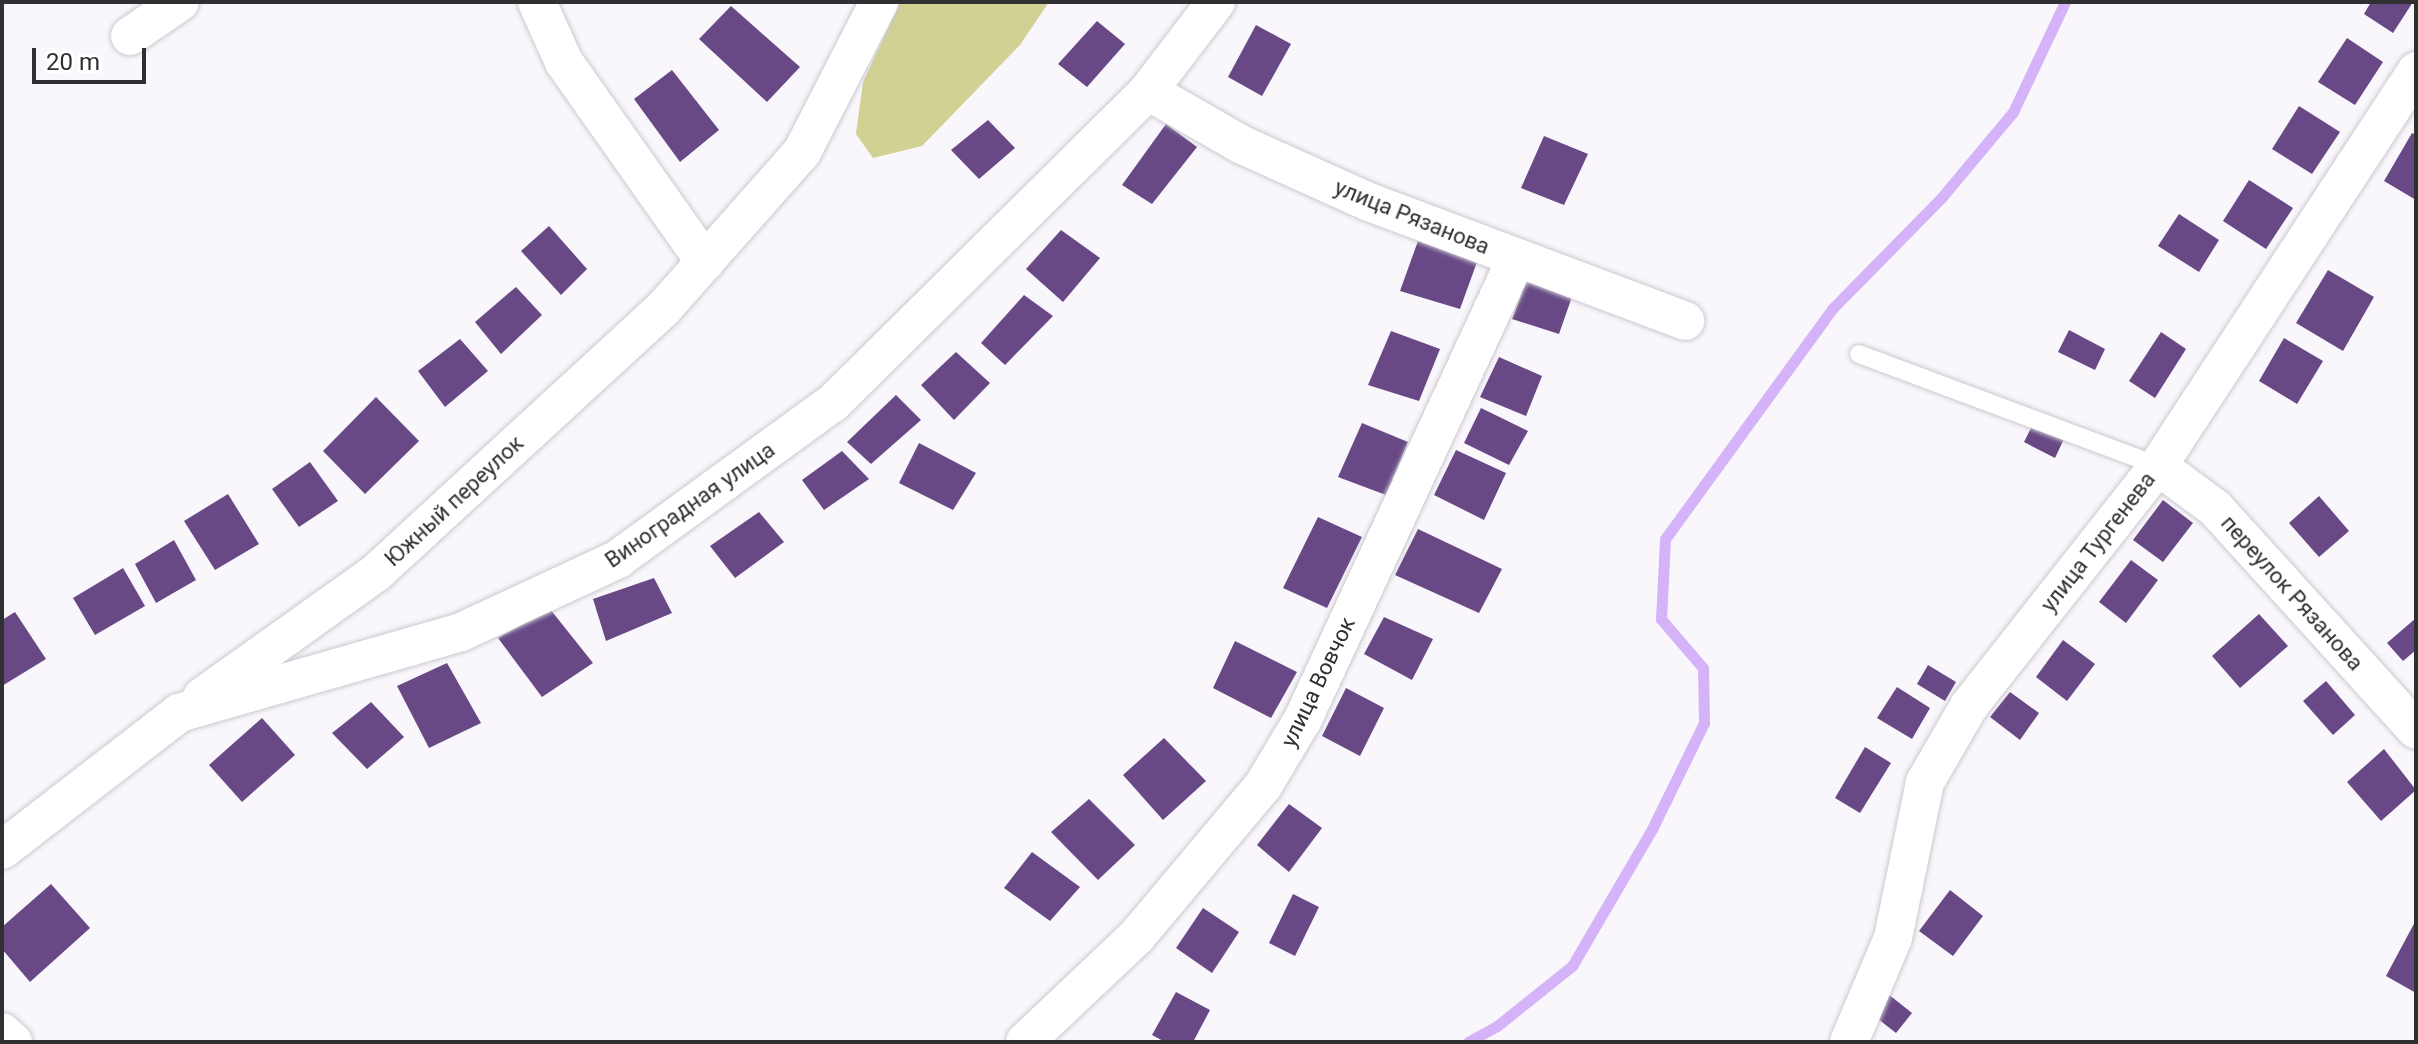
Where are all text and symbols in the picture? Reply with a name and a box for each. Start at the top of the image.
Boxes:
scale bar [36,32,150,82]
text: 20 m [46,48,100,76]
street label: улица Рязанова [1331,174,1493,260]
street label: Южный переулок [379,430,529,572]
street label: Виноградная улица [600,437,780,573]
street label: улица Тургенева [2035,467,2161,617]
street label: переулок Рязанова [2215,510,2369,676]
street label: улица Вовчок [1275,613,1361,751]

